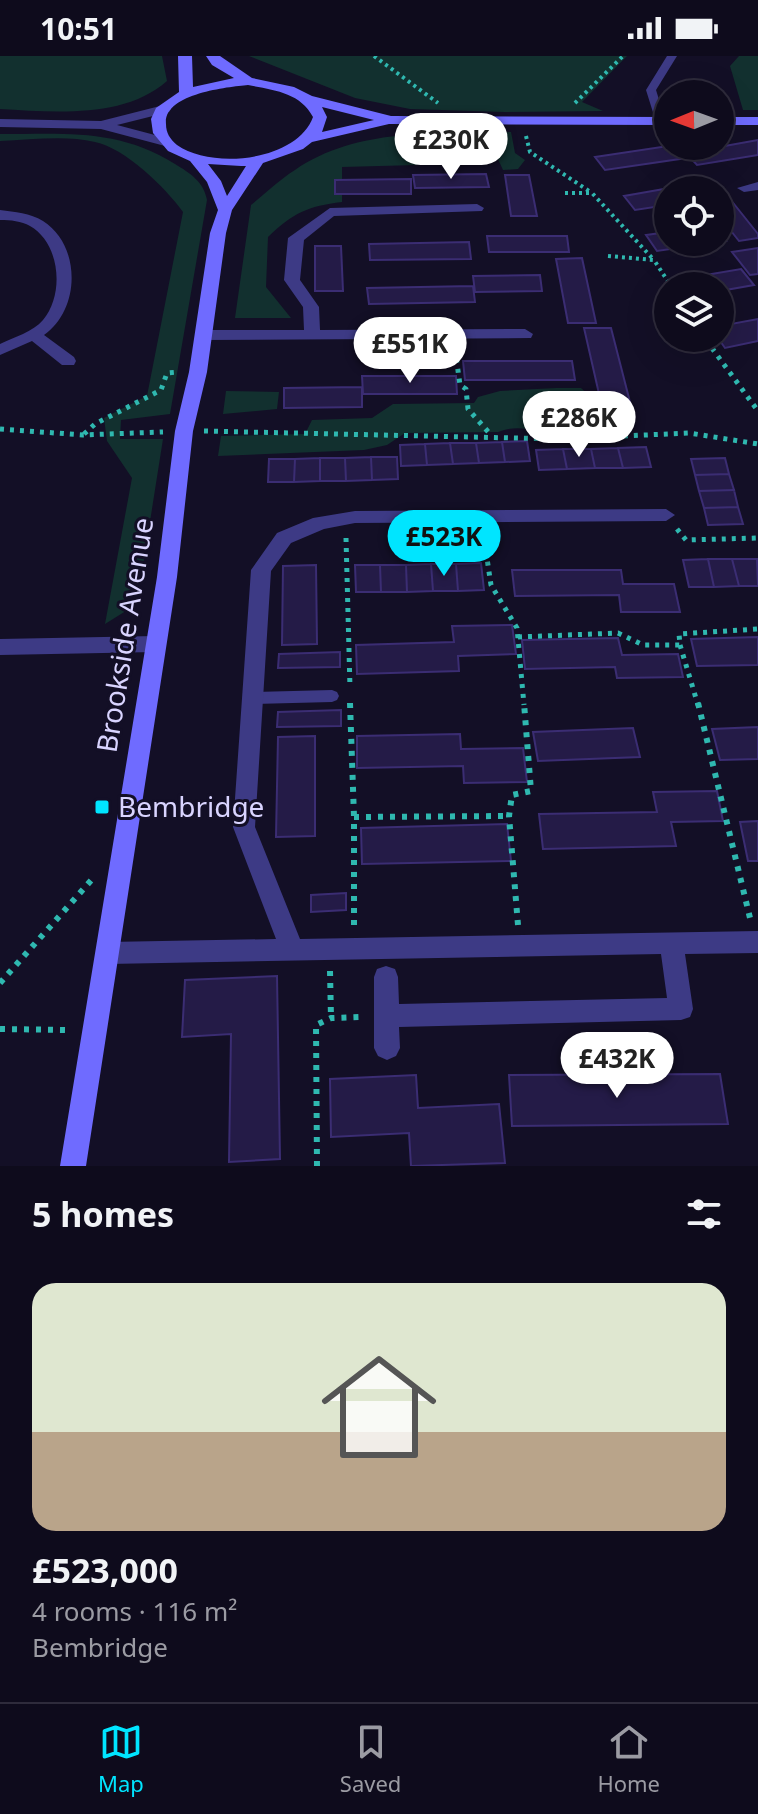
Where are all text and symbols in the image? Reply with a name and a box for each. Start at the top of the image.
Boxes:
text: 10:51 [40,8,117,49]
north arrow [654,80,734,160]
map controls [654,80,734,352]
pin: £230K [395,113,507,181]
text: £230K [413,121,489,157]
button: locate [654,176,734,256]
button: layers [654,272,734,352]
pin: £551K [354,317,466,385]
text: £551K [372,325,448,361]
pin: £286K [523,391,635,459]
text: £286K [541,399,617,435]
pin: £523K [388,510,500,578]
street label: Brookside Avenue [87,515,161,755]
text: £523K [406,518,482,554]
place label: Bembridge [118,787,264,825]
marker: Bembridge [93,798,111,816]
pin: £432K [561,1032,673,1100]
text: £432K [579,1040,655,1076]
text: 5 homes [32,1191,174,1237]
icon: filters [682,1192,726,1236]
icon: home [307,1335,451,1479]
text: £523,000 [32,1547,178,1593]
text: 4 rooms · 116 m² [32,1593,237,1629]
text: Bembridge [32,1629,168,1665]
tab: Map [98,1720,144,1798]
tab: Saved [340,1720,401,1798]
tab: Home [597,1720,660,1798]

